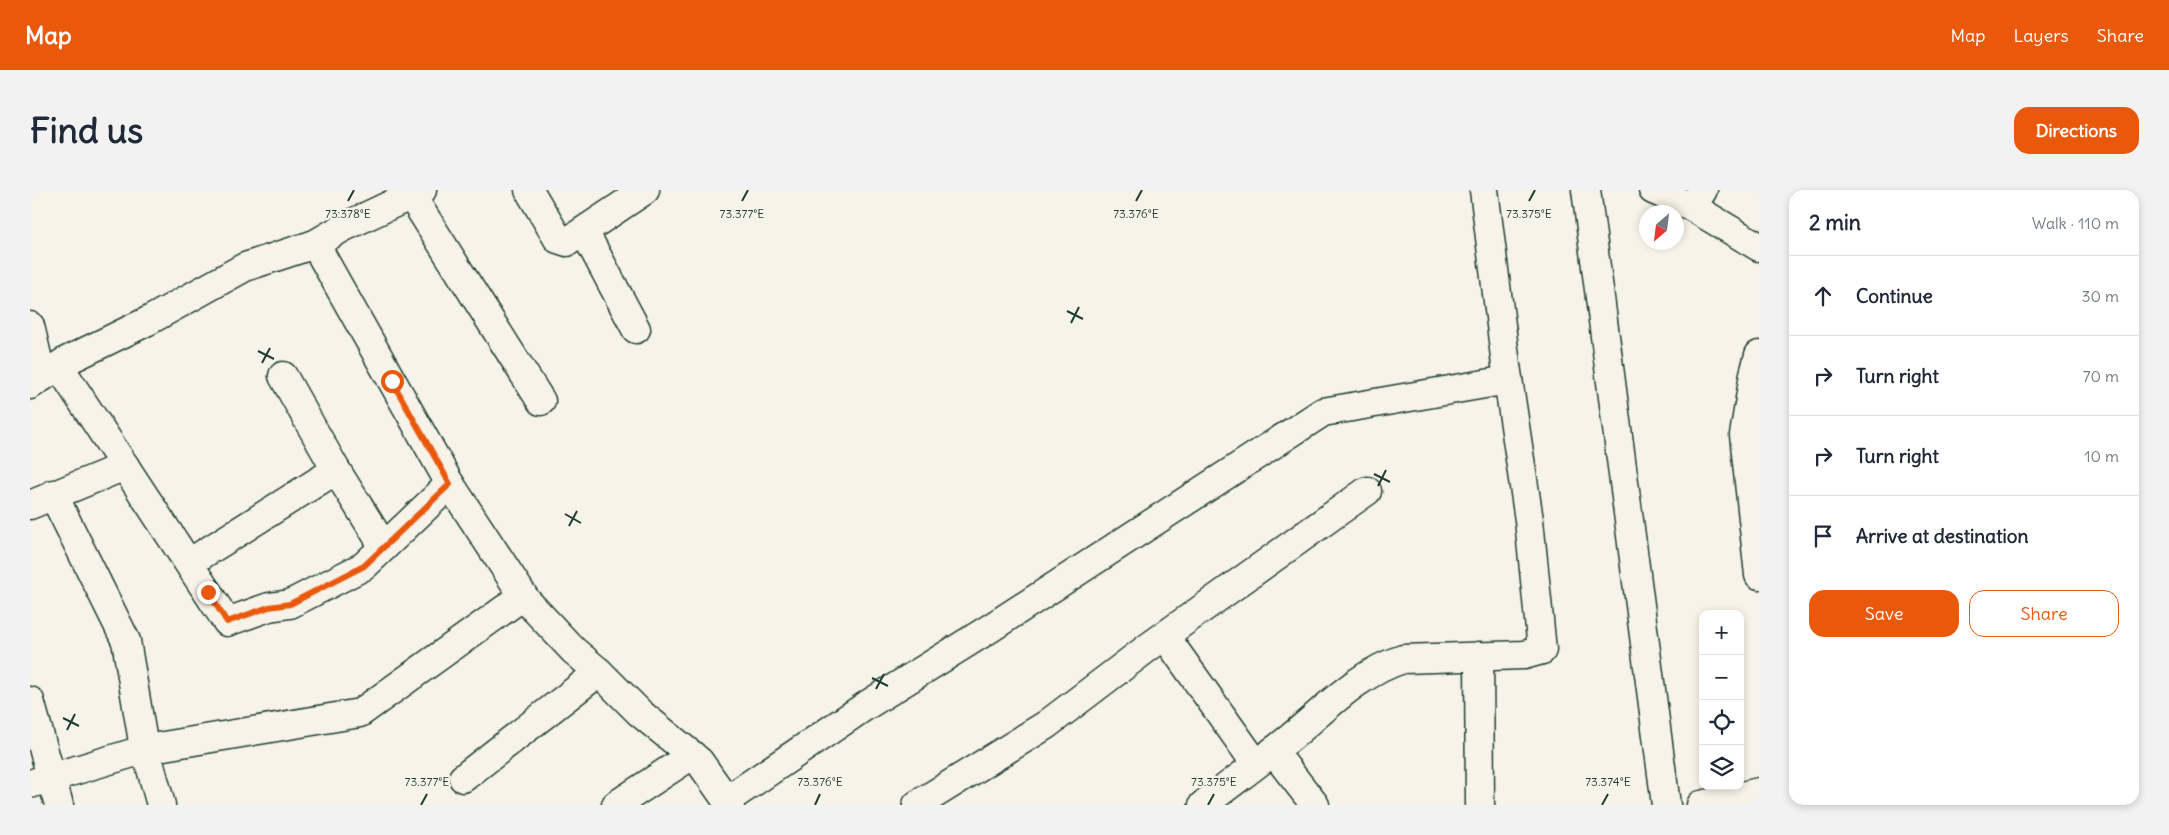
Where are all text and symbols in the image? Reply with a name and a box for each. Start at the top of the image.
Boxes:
text: Map [25,20,72,50]
text: Map [1950,24,1985,47]
text: Layers [2013,24,2069,47]
text: Share [2097,24,2144,47]
button: Directions [2014,107,2139,154]
text: Find us [30,108,143,152]
north arrow [1639,205,1684,250]
text: 73.378°E [325,206,371,221]
text: 73.377°E [720,206,764,221]
text: 73.376°E [1113,206,1159,221]
text: 73.375°E [1506,206,1552,221]
text: 2 min [1809,209,1861,236]
text: Walk · 110 m [2032,213,2119,233]
icon: ahead [1809,282,1837,310]
text: Continue [1856,284,1933,308]
text: 30 m [2082,286,2119,306]
icon: right [1809,362,1837,390]
text: Turn right [1856,364,1939,388]
text: 70 m [2083,366,2119,386]
route start [381,370,404,393]
icon: right [1809,442,1837,470]
text: Turn right [1856,444,1939,468]
text: 10 m [2084,446,2119,466]
icon: arrive [1809,522,1837,550]
text: Arrive at destination [1856,524,2029,548]
route end [197,581,220,604]
button: Save [1809,590,1959,637]
button: Share [1969,590,2119,637]
map controls [1699,610,1744,790]
button: + [1699,610,1744,655]
button: − [1699,655,1744,700]
button: locate [1699,700,1744,745]
button: layers [1699,745,1744,790]
text: 73.377°E [405,774,449,789]
text: 73.376°E [797,774,843,789]
text: 73.375°E [1191,774,1237,789]
text: 73.374°E [1585,774,1631,789]

